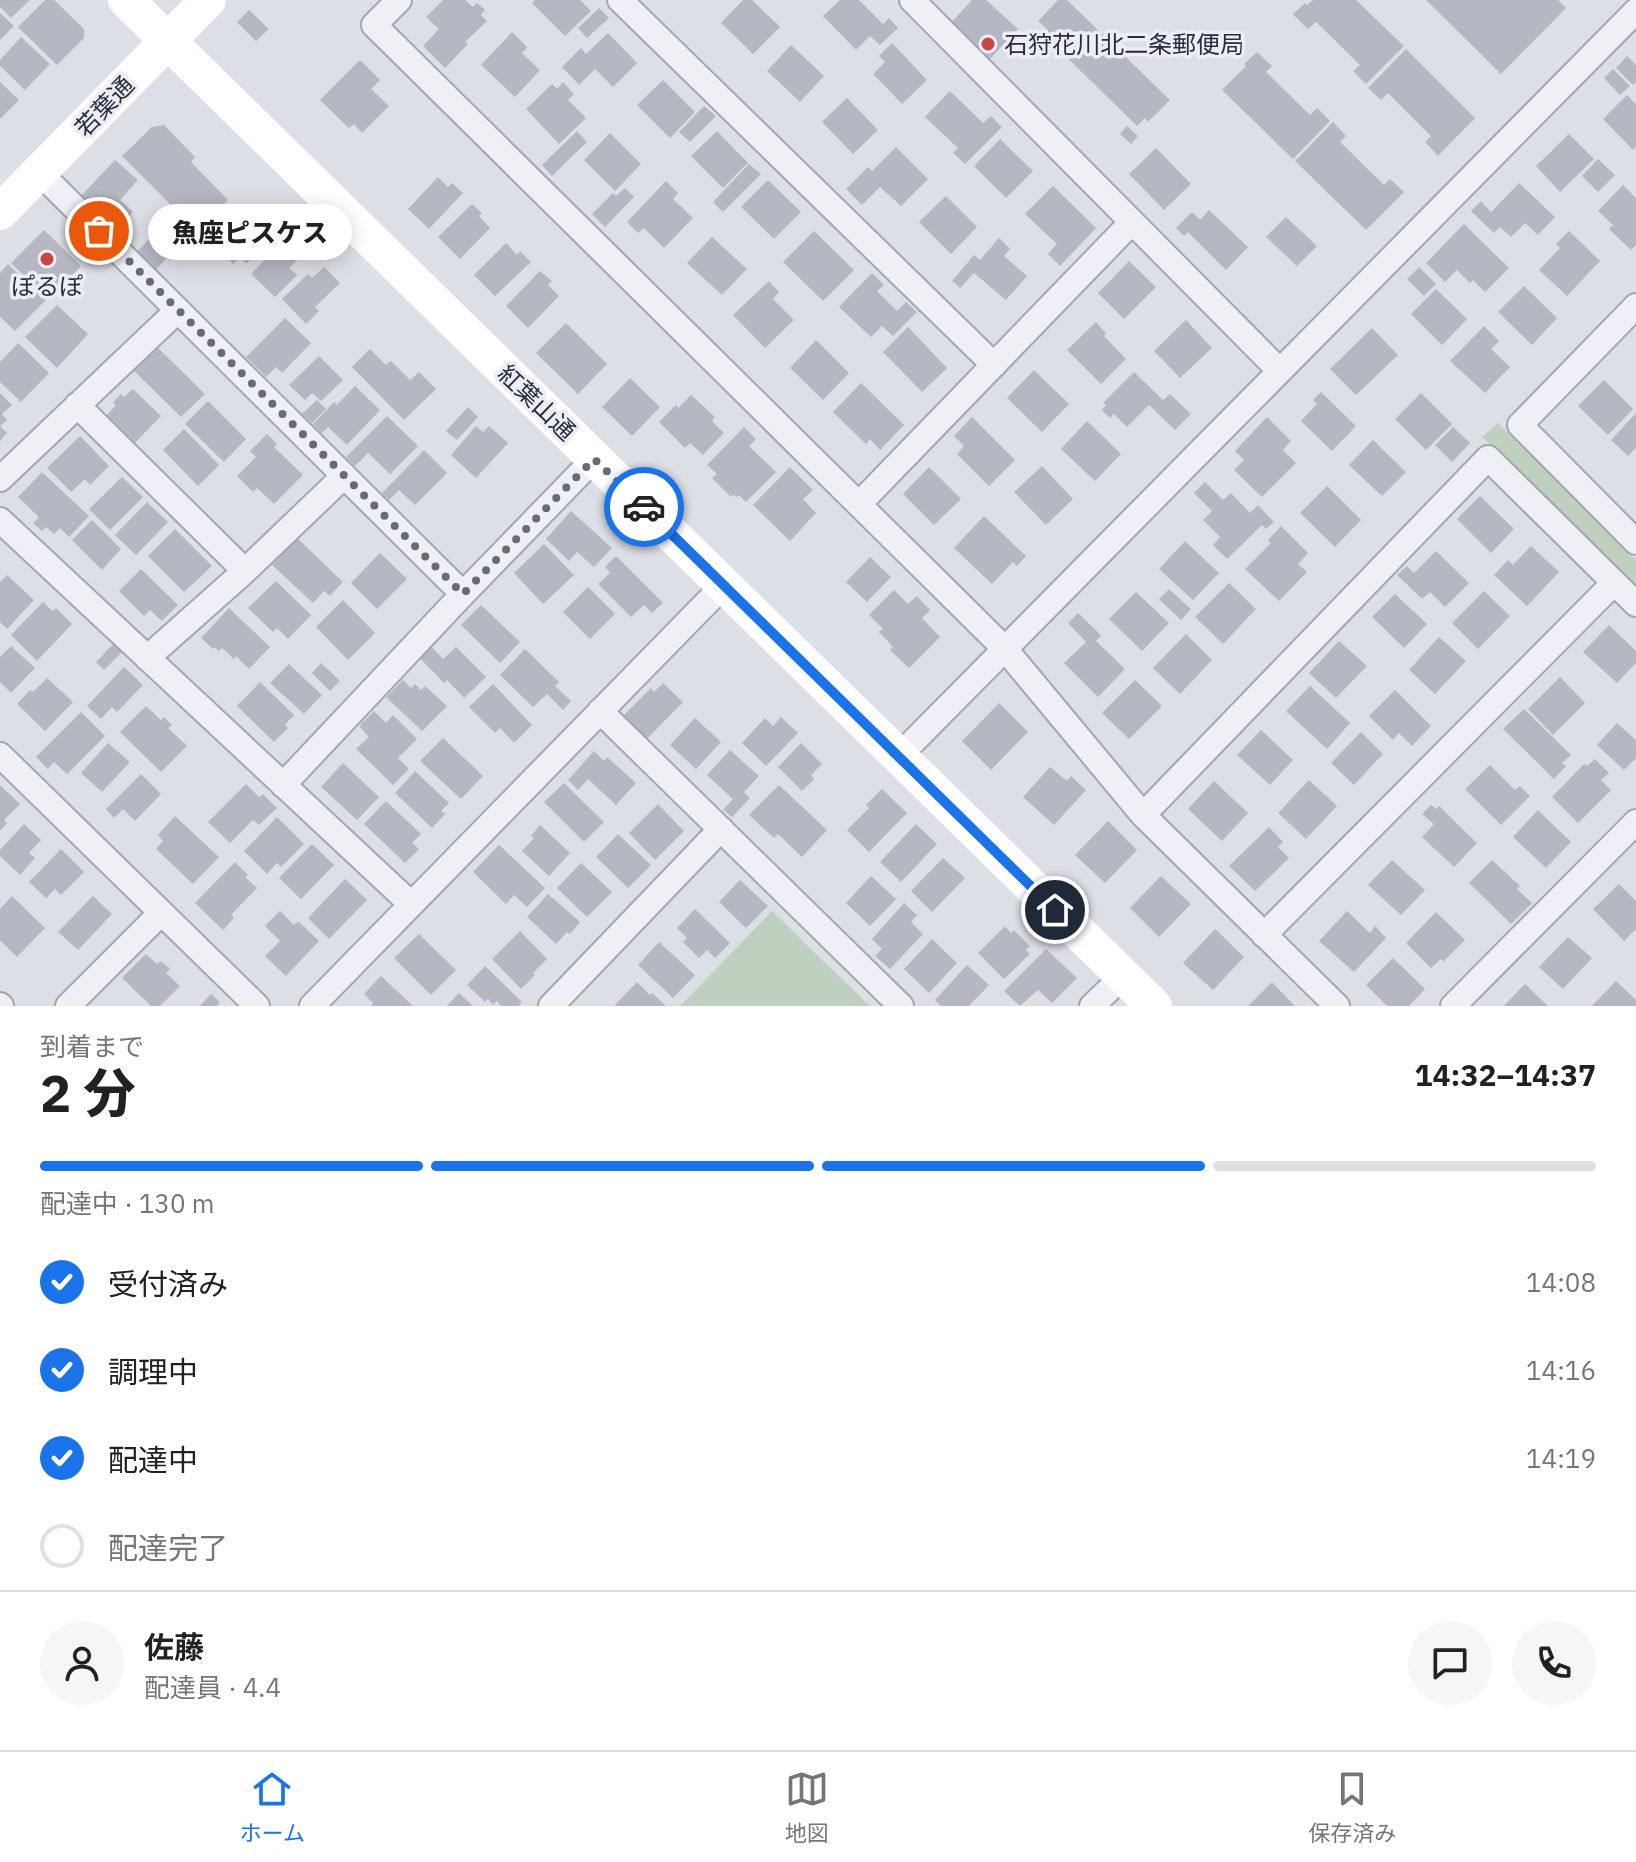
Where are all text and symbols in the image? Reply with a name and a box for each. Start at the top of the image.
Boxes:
place label: 石狩花川北二条郵便局 [1004,28,1244,60]
marker: 石狩花川北二条郵便局 [979,35,997,53]
street label: 若葉通 [67,69,141,143]
pin [65,197,133,265]
callout: 魚座ピスケス [147,203,351,259]
icon: bag [77,209,121,253]
text: 魚座ピスケス [172,215,328,249]
marker: ぽるぽ [38,250,56,268]
place label: ぽるぽ [11,270,83,302]
street label: 紅葉山通 [491,357,583,447]
courier [604,467,684,547]
icon: car [622,485,666,529]
pin [1021,876,1089,944]
icon: home [1033,888,1077,932]
text: 到着まで [40,1029,144,1063]
text: 14:32–14:37 [1415,1055,1596,1094]
text: 2 分 [40,1059,135,1126]
text: 配達中 · 130 m [40,1186,214,1220]
icon: check [40,1260,84,1304]
text: 受付済み [108,1264,228,1303]
text: 14:08 [1526,1265,1596,1299]
icon: check [40,1348,84,1392]
text: 調理中 [108,1352,198,1391]
text: 14:16 [1526,1353,1596,1387]
icon: check [40,1436,84,1480]
text: 配達中 [108,1440,198,1479]
text: 14:19 [1526,1441,1596,1475]
text: 配達完了 [108,1528,228,1567]
button: person [40,1621,124,1705]
button: chat [1408,1621,1492,1705]
button: phone [1512,1621,1596,1705]
text: 佐藤 [144,1627,204,1666]
text: 配達員 · 4.4 [144,1670,281,1704]
tab: ホーム [240,1767,305,1847]
tab: 地図 [785,1767,829,1847]
tab: 保存済み [1308,1767,1396,1847]

